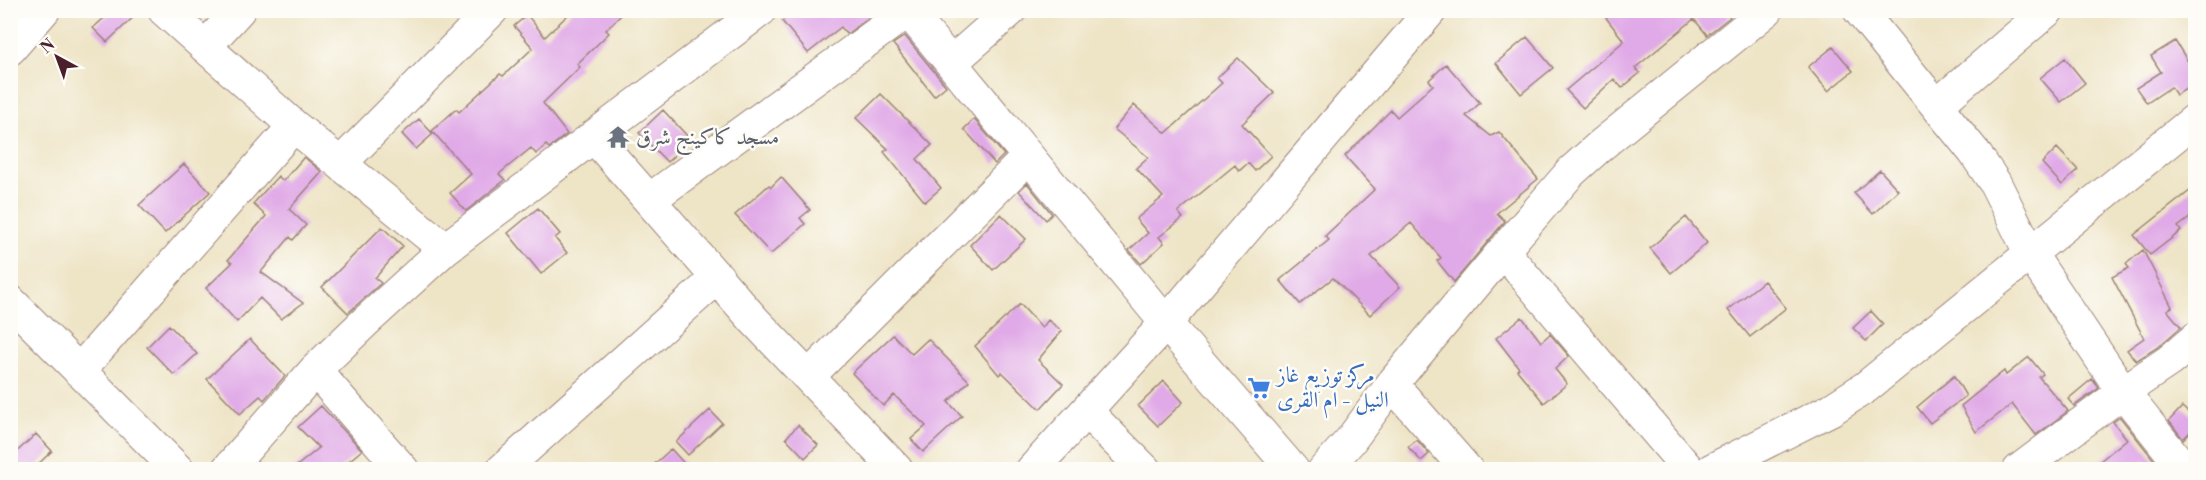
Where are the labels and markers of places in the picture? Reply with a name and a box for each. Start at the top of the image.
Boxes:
temple icon: مسجد كاكينج شرق [605,124,631,150]
place label: مسجد كاكينج شرق [636,124,779,156]
place label: مركز توزيع غاز النيل - ام القرى [1275,362,1389,419]
supermarket icon: مركز توزيع غاز النيل - ام القرى [1246,375,1272,401]

